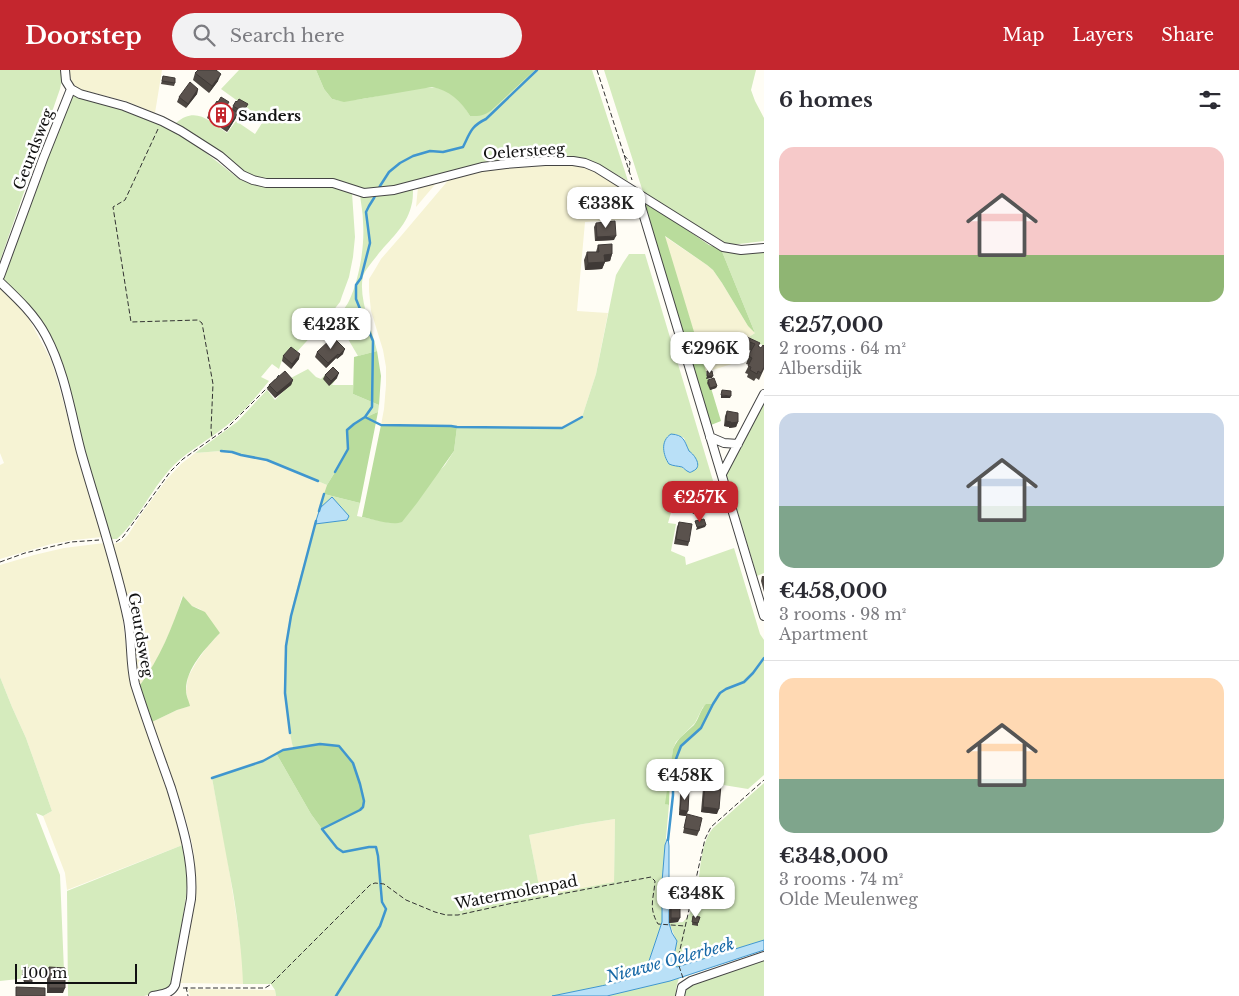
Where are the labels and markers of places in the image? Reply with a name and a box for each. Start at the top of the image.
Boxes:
building icon: Sanders [208,102,234,128]
place label: Sanders [238,106,301,125]
pin: €338K [571,186,641,229]
pin: €423K [296,308,366,350]
pin: €296K [675,332,745,374]
pin: €257K [665,480,735,523]
pin: €458K [650,758,720,801]
pin: €348K [661,876,731,919]

